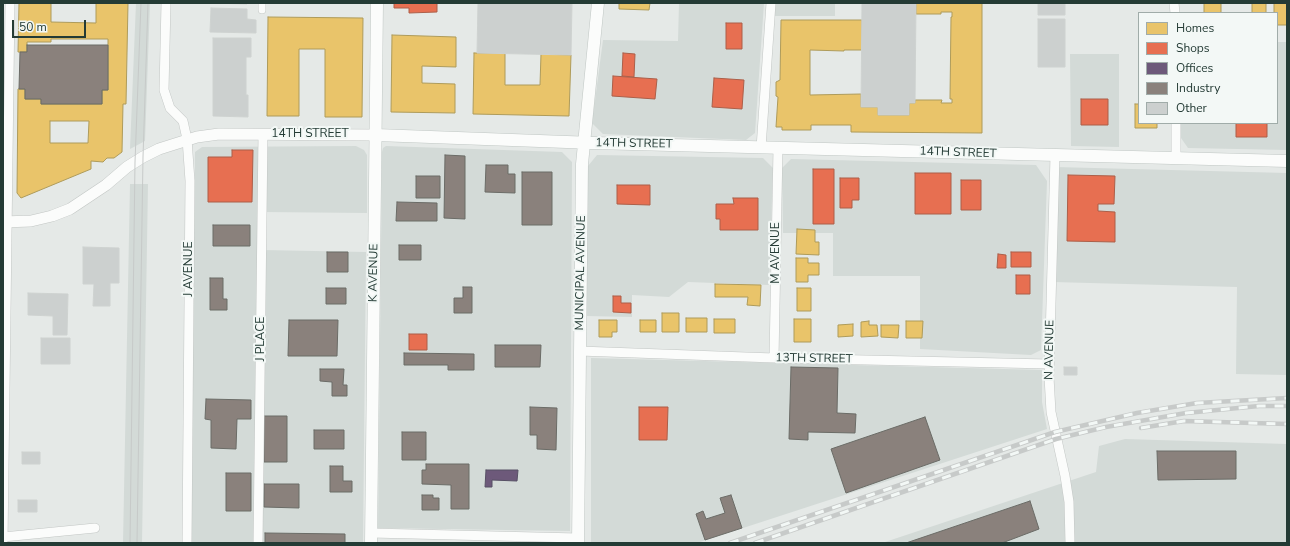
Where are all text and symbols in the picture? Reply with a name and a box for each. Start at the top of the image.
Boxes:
scale bar [14,12,88,38]
legend [1138,12,1278,124]
text: 50 m [19,19,47,35]
text: Homes [1176,20,1214,36]
text: Shops [1176,40,1210,56]
text: Offices [1176,60,1213,76]
text: Industry [1176,80,1220,96]
text: Other [1176,100,1207,116]
street label: 14TH STREET [271,127,349,141]
street label: 14TH STREET [595,136,673,152]
street label: 14TH STREET [919,144,997,162]
street label: MUNICIPAL AVENUE [573,215,589,331]
street label: M AVENUE [769,222,783,284]
street label: J AVENUE [182,242,196,296]
street label: K AVENUE [366,244,382,302]
street label: J PLACE [254,317,268,361]
street label: N AVENUE [1042,320,1058,380]
street label: 13TH STREET [775,351,853,367]

